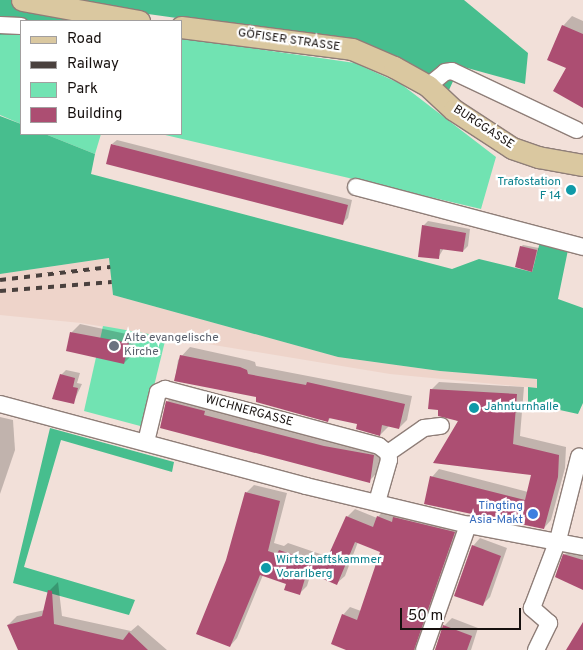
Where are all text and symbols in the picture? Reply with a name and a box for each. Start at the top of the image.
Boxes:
legend [20,20,182,135]
street label: GÖFISER STRASSE [237,27,341,55]
text: Road [67,30,102,49]
text: Railway [67,55,119,74]
text: Park [67,80,98,99]
street label: BURGGASSE [450,103,516,153]
text: Building [67,105,122,124]
place label: Trafostation F 14 [497,176,561,204]
marker: Trafostation F 14 [565,184,577,196]
place label: Alte evangelische Kirche [124,332,219,360]
marker: Alte evangelische Kirche [108,340,120,352]
street label: WICHNERGASSE [204,393,294,431]
place label: Jahnturnhalle [484,401,559,415]
marker: Jahnturnhalle [468,402,480,414]
place label: Tingting Asia-Makt [469,500,523,528]
marker: Tingting Asia-Makt [527,508,539,520]
place label: Wirtschaftskammer Vorarlberg [276,554,382,582]
marker: Wirtschaftskammer Vorarlberg [260,562,272,574]
scale bar [403,598,524,630]
text: 50 m [408,607,443,626]

